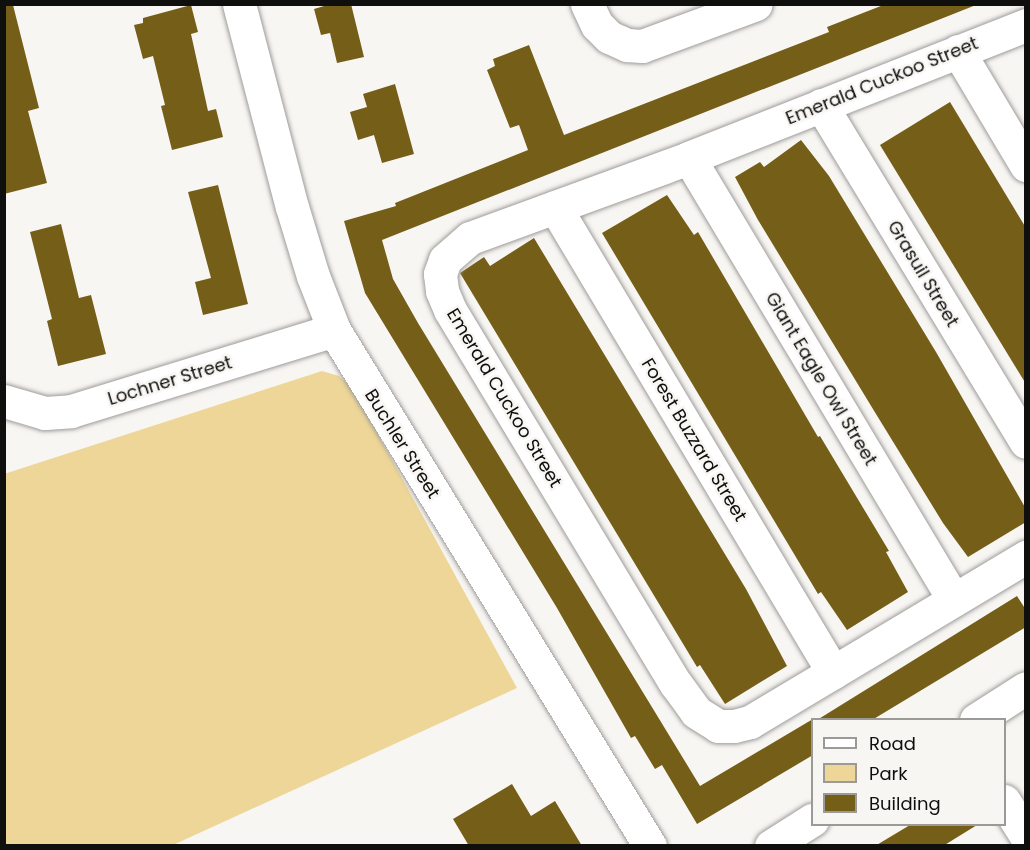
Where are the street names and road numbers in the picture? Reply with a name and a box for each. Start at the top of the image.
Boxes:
street label: Emerald Cuckoo Street [783,33,981,129]
street label: Grasuil Street [883,217,963,331]
street label: Giant Eagle Owl Street [761,288,881,470]
street label: Emerald Cuckoo Street [442,304,566,492]
street label: Lochner Street [105,352,235,410]
street label: Forest Buzzard Street [637,354,751,526]
street label: Buchler Street [360,385,444,503]

